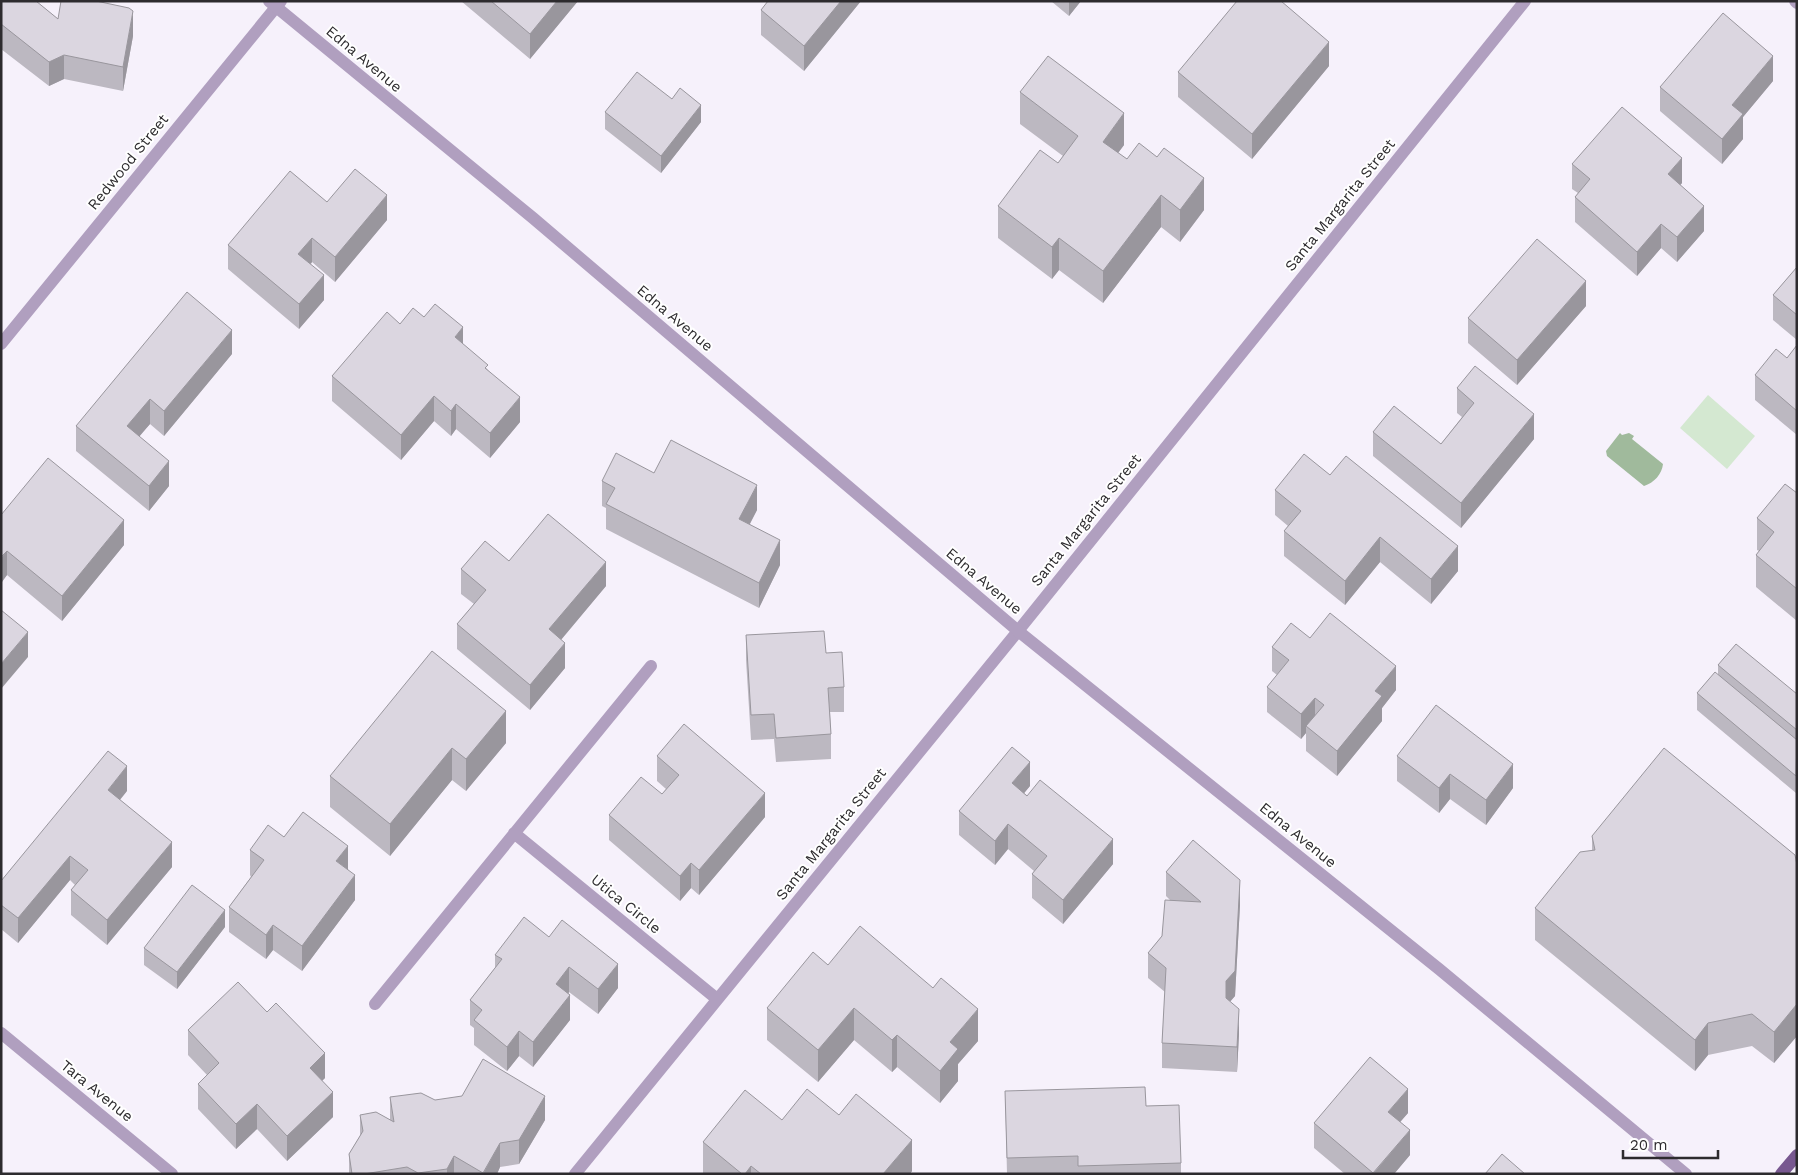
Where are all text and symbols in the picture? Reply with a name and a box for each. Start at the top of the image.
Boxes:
street label: Edna Avenue [322,22,406,96]
street label: Redwood Street [84,110,172,213]
street label: Santa Margarita Street [1281,135,1399,275]
street label: Edna Avenue [633,281,717,355]
street label: Santa Margarita Street [1027,450,1145,590]
street label: Edna Avenue [942,544,1026,618]
street label: Santa Margarita Street [772,764,890,904]
street label: Edna Avenue [1256,799,1340,871]
street label: Utica Circle [588,870,664,938]
street label: Tara Avenue [57,1056,137,1126]
scale bar [1623,1128,1718,1160]
text: 20 m [1630,1136,1668,1154]

